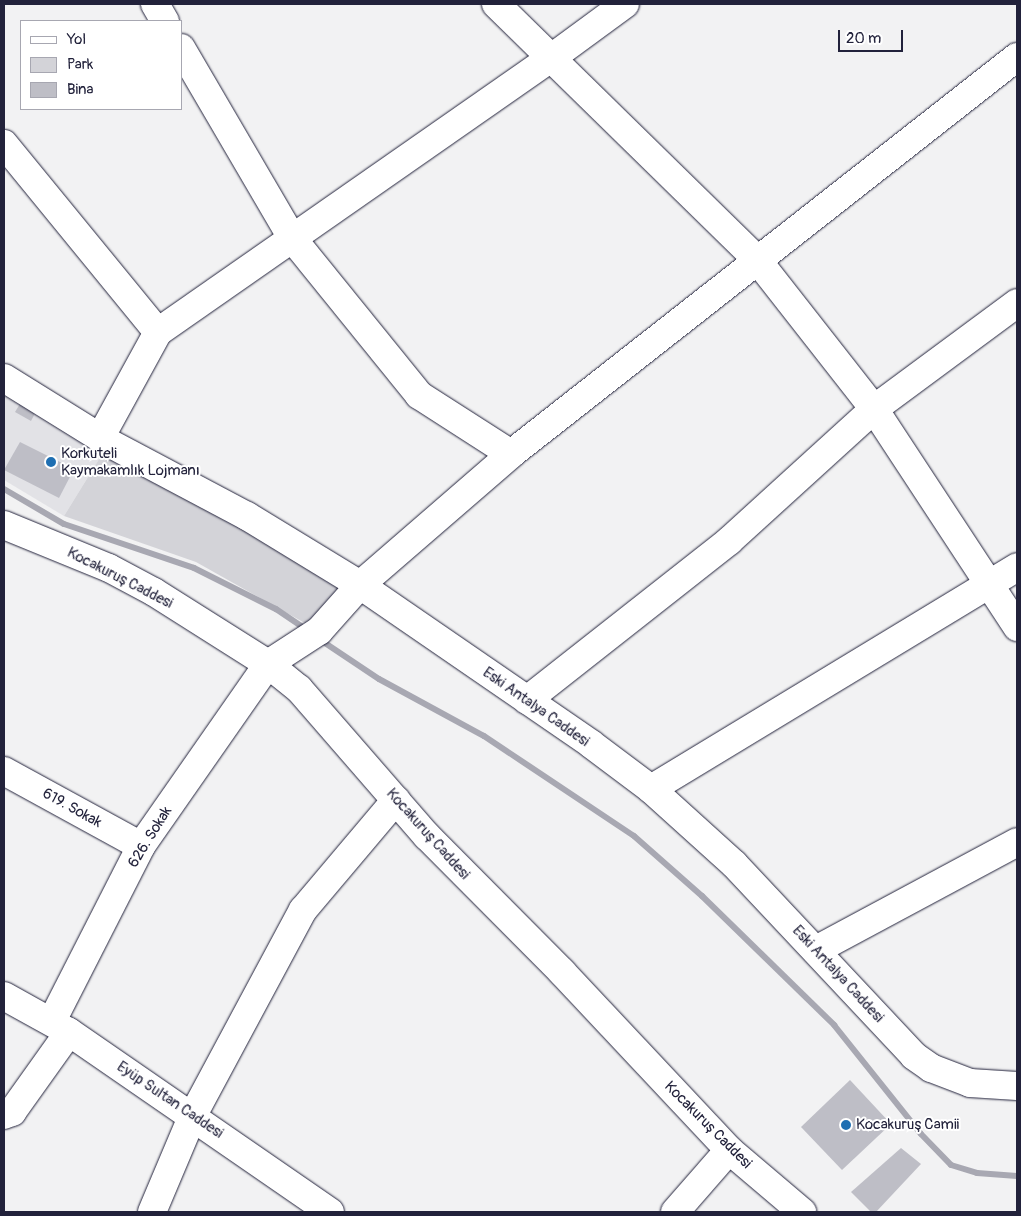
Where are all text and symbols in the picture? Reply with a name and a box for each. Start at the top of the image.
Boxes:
legend [20,20,182,110]
scale bar [841,20,906,52]
text: 20 m [846,29,881,48]
text: Yol [67,30,86,49]
text: Park [67,55,93,74]
text: Bina [67,80,93,99]
place label: Korkuteli Kaymakamlık Lojmanı [61,444,200,479]
marker: Korkuteli Kaymakamlık Lojmanı [45,456,57,468]
street label: Kocakuruş Caddesi [64,544,176,612]
street label: Eski Antalya Caddesi [479,664,593,750]
street label: 619. Sokak [39,784,105,832]
street label: Kocakuruş Caddesi [382,785,474,883]
street label: 626. Sokak [124,803,176,871]
street label: Eski Antalya Caddesi [789,922,887,1026]
street label: Eyüp Sultan Caddesi [113,1058,227,1142]
street label: Kocakuruş Caddesi [661,1078,755,1172]
place label: Kocakuruş Camii [856,1116,959,1134]
marker: Kocakuruş Camii [840,1119,852,1131]

